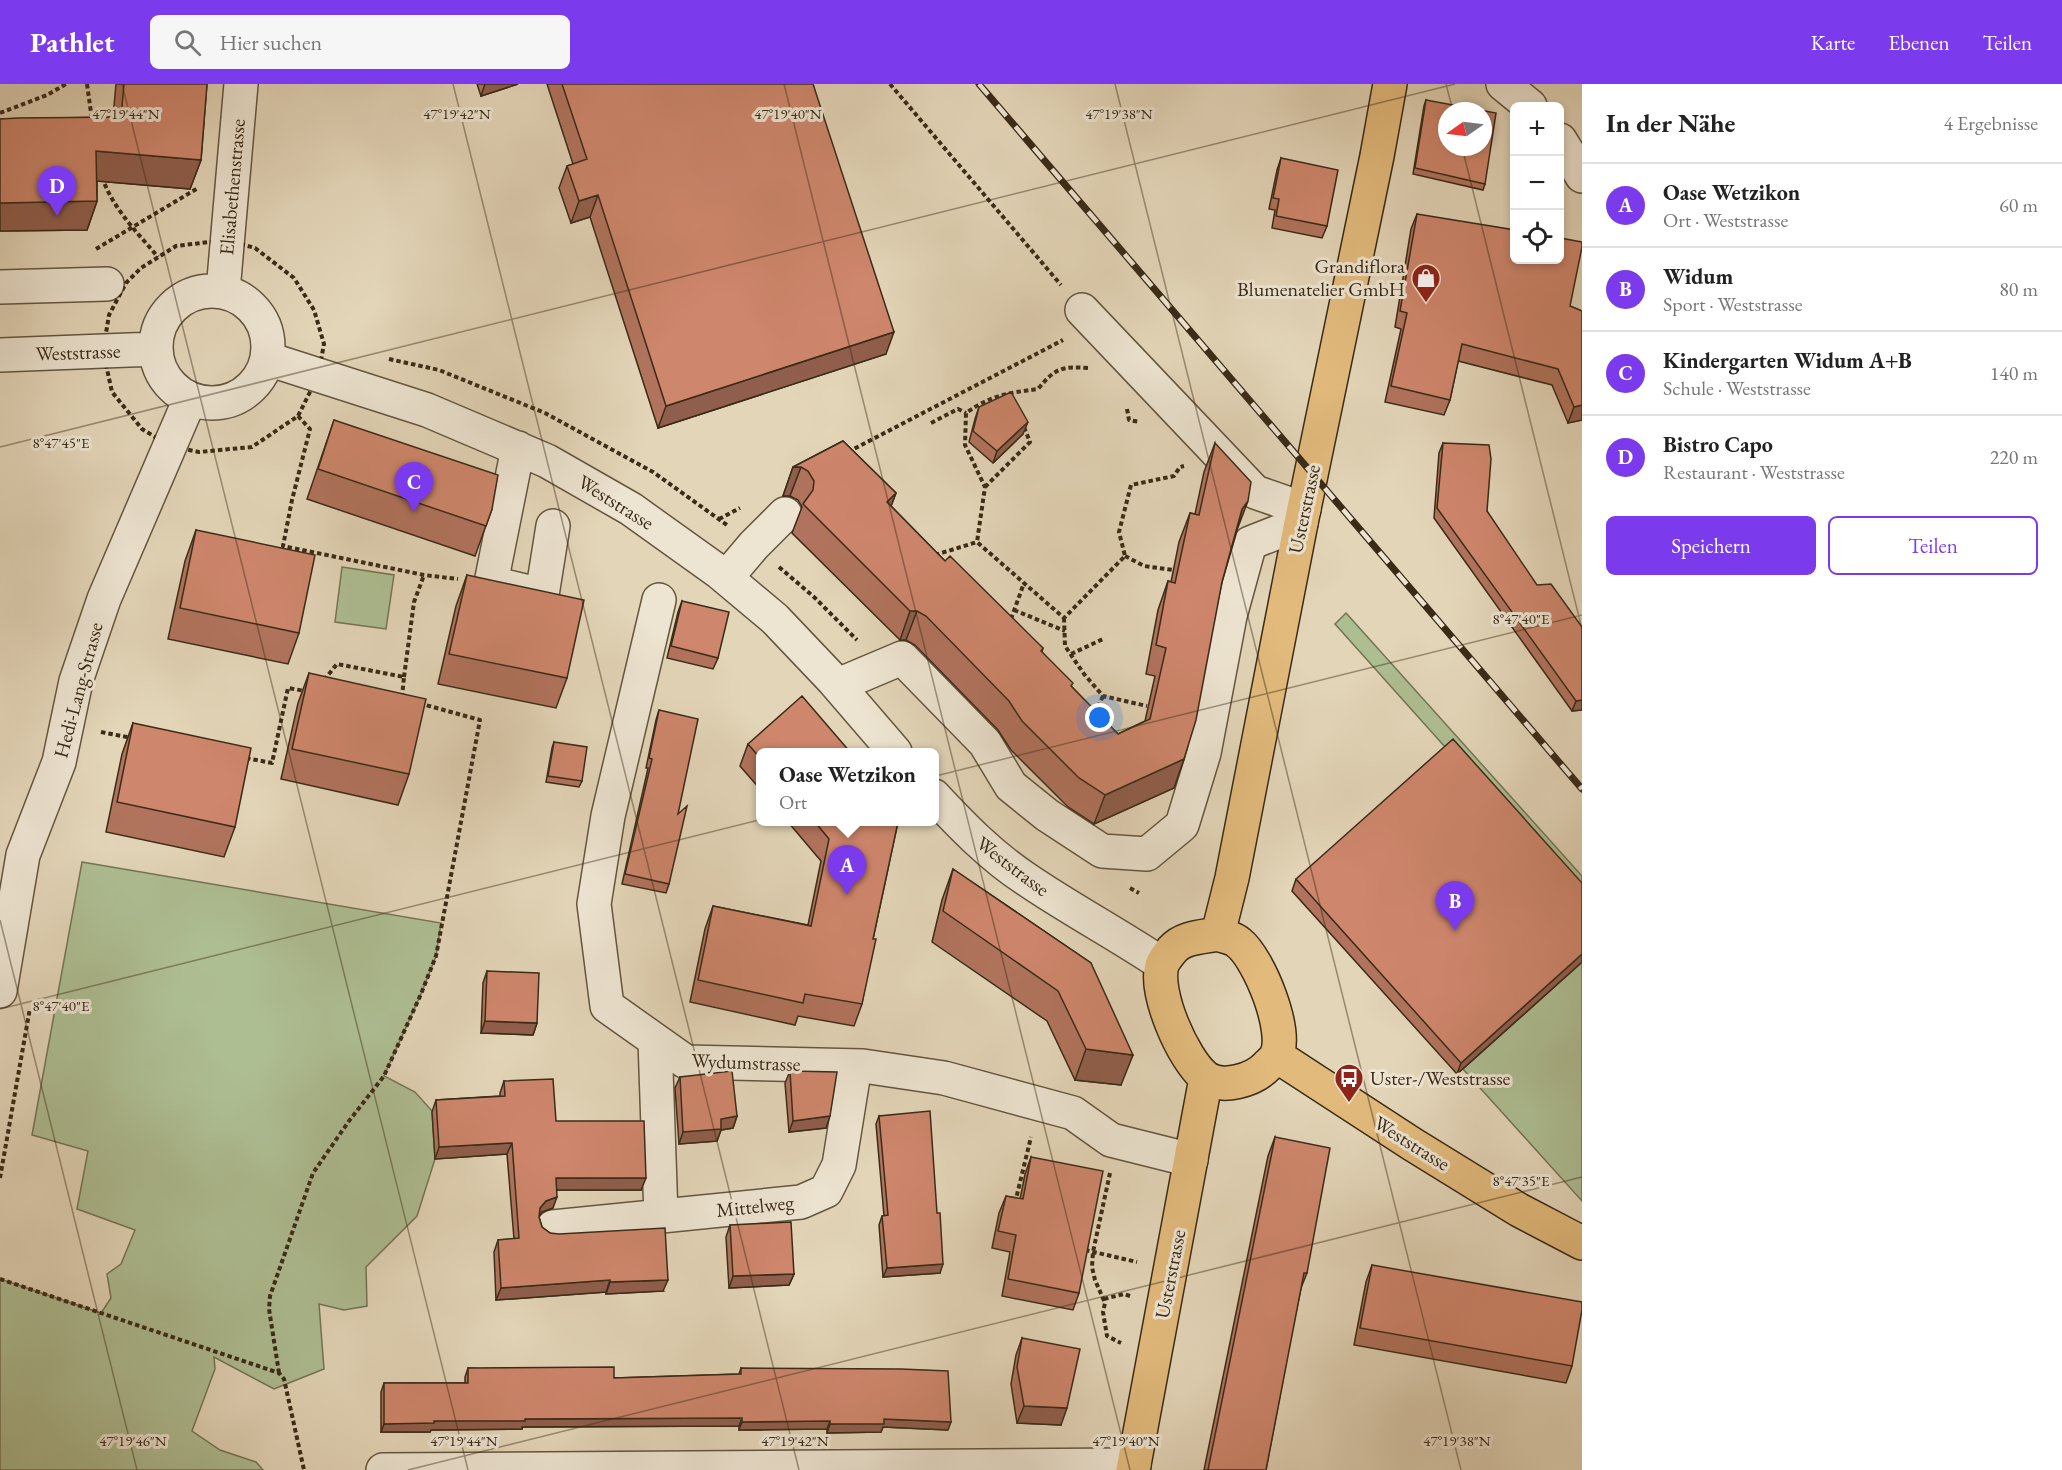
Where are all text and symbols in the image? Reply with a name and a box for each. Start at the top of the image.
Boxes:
search box [150,15,570,69]
text: Pathlet [30,24,114,60]
icon: search [171,26,204,59]
text: Hier suchen [219,28,322,57]
text: Karte [1811,29,1855,56]
text: Ebenen [1888,29,1949,56]
text: Teilen [1982,29,2032,56]
north arrow [1438,102,1492,156]
map controls [1510,102,1564,264]
button: + [1510,102,1564,156]
text: 47°19'44"N [92,104,160,123]
text: 47°19'42"N [423,104,491,123]
text: 47°19'40"N [754,104,822,123]
text: 47°19'38"N [1085,104,1153,123]
text: In der Nähe [1606,106,1735,140]
text: 4 Ergebnisse [1943,110,2038,136]
street label: Elisabethenstrasse [213,118,251,256]
button: − [1510,156,1564,210]
pin: D [38,166,76,216]
text: Oase Wetzikon [1663,178,1800,207]
text: A [1618,192,1633,218]
text: 60 m [1999,192,2038,218]
text: Ort · Weststrasse [1663,207,1788,233]
button: locate [1510,210,1564,264]
place label: Grandiflora Blumenatelier GmbH [1237,253,1405,302]
shop icon: Grandiflora Blumenatelier GmbH [1410,262,1442,304]
text: Widum [1663,262,1733,291]
text: B [1619,276,1632,302]
text: 80 m [1999,276,2038,302]
text: Sport · Weststrasse [1663,291,1803,317]
street label: Weststrasse [35,338,121,366]
text: Kindergarten Widum A+B [1663,346,1912,375]
text: C [1618,360,1633,386]
text: 140 m [1990,360,2038,386]
text: Schule · Weststrasse [1663,375,1811,401]
text: Bistro Capo [1663,430,1773,459]
text: 8°47'45"E [33,433,90,452]
text: D [1618,444,1633,470]
text: 220 m [1990,444,2038,470]
text: Restaurant · Weststrasse [1663,459,1845,485]
pin: C [394,462,434,512]
street label: Usterstrasse [1282,462,1326,556]
street label: Weststrasse [573,468,659,536]
button: Speichern [1606,516,1816,575]
button: Teilen [1828,516,2038,575]
text: 8°47'40"E [1493,609,1550,628]
street label: Hedi-Lang-Strasse [47,619,109,761]
your location [1085,703,1114,732]
popup [756,748,939,826]
text: Oase Wetzikon [779,760,916,789]
text: Ort [779,789,807,815]
street label: Weststrasse [971,830,1055,902]
pin: A [828,846,866,895]
pin: B [1436,882,1474,931]
text: 8°47'40"E [33,996,90,1015]
street label: Wydumstrasse [691,1047,801,1077]
bus stop icon: Uster-/Weststrasse [1333,1062,1365,1104]
place label: Uster-/Weststrasse [1370,1065,1511,1091]
street label: Weststrasse [1369,1109,1455,1177]
text: 8°47'35"E [1493,1171,1550,1190]
street label: Mittelweg [715,1189,795,1223]
street label: Usterstrasse [1149,1227,1191,1321]
text: 47°19'46"N [99,1431,167,1450]
text: 47°19'44"N [430,1431,498,1450]
text: 47°19'42"N [761,1431,829,1450]
text: 47°19'40"N [1092,1431,1160,1450]
text: 47°19'38"N [1423,1431,1491,1450]

